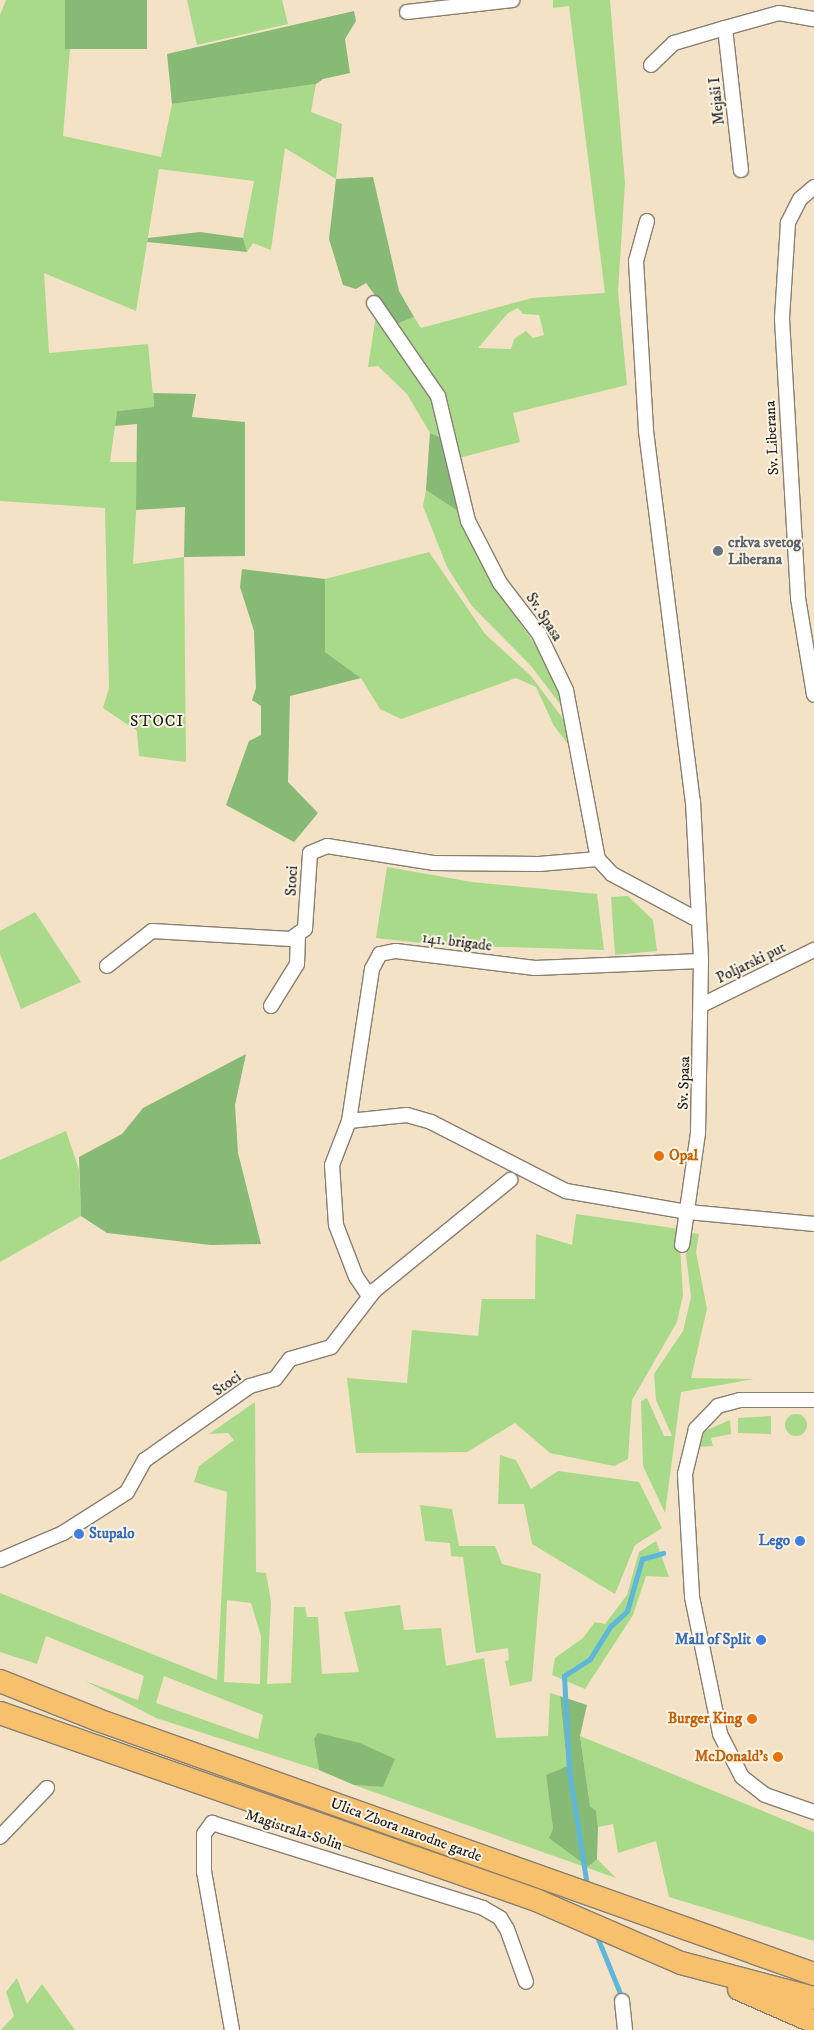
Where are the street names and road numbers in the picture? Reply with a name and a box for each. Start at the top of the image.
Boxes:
street label: Mejaši I [706,76,728,126]
street label: Sv. Liberana [761,400,783,476]
street label: Sv. Spasa [522,590,566,644]
street label: Stoci [282,865,302,897]
street label: 141. brigade [421,929,493,955]
street label: Poljarski put [713,939,789,987]
street label: Sv. Spasa [674,1056,694,1110]
street label: Stoci [209,1368,245,1400]
street label: Ulica Zbora narodne garde [328,1794,484,1866]
street label: Magistrala-Solin [243,1806,345,1854]

